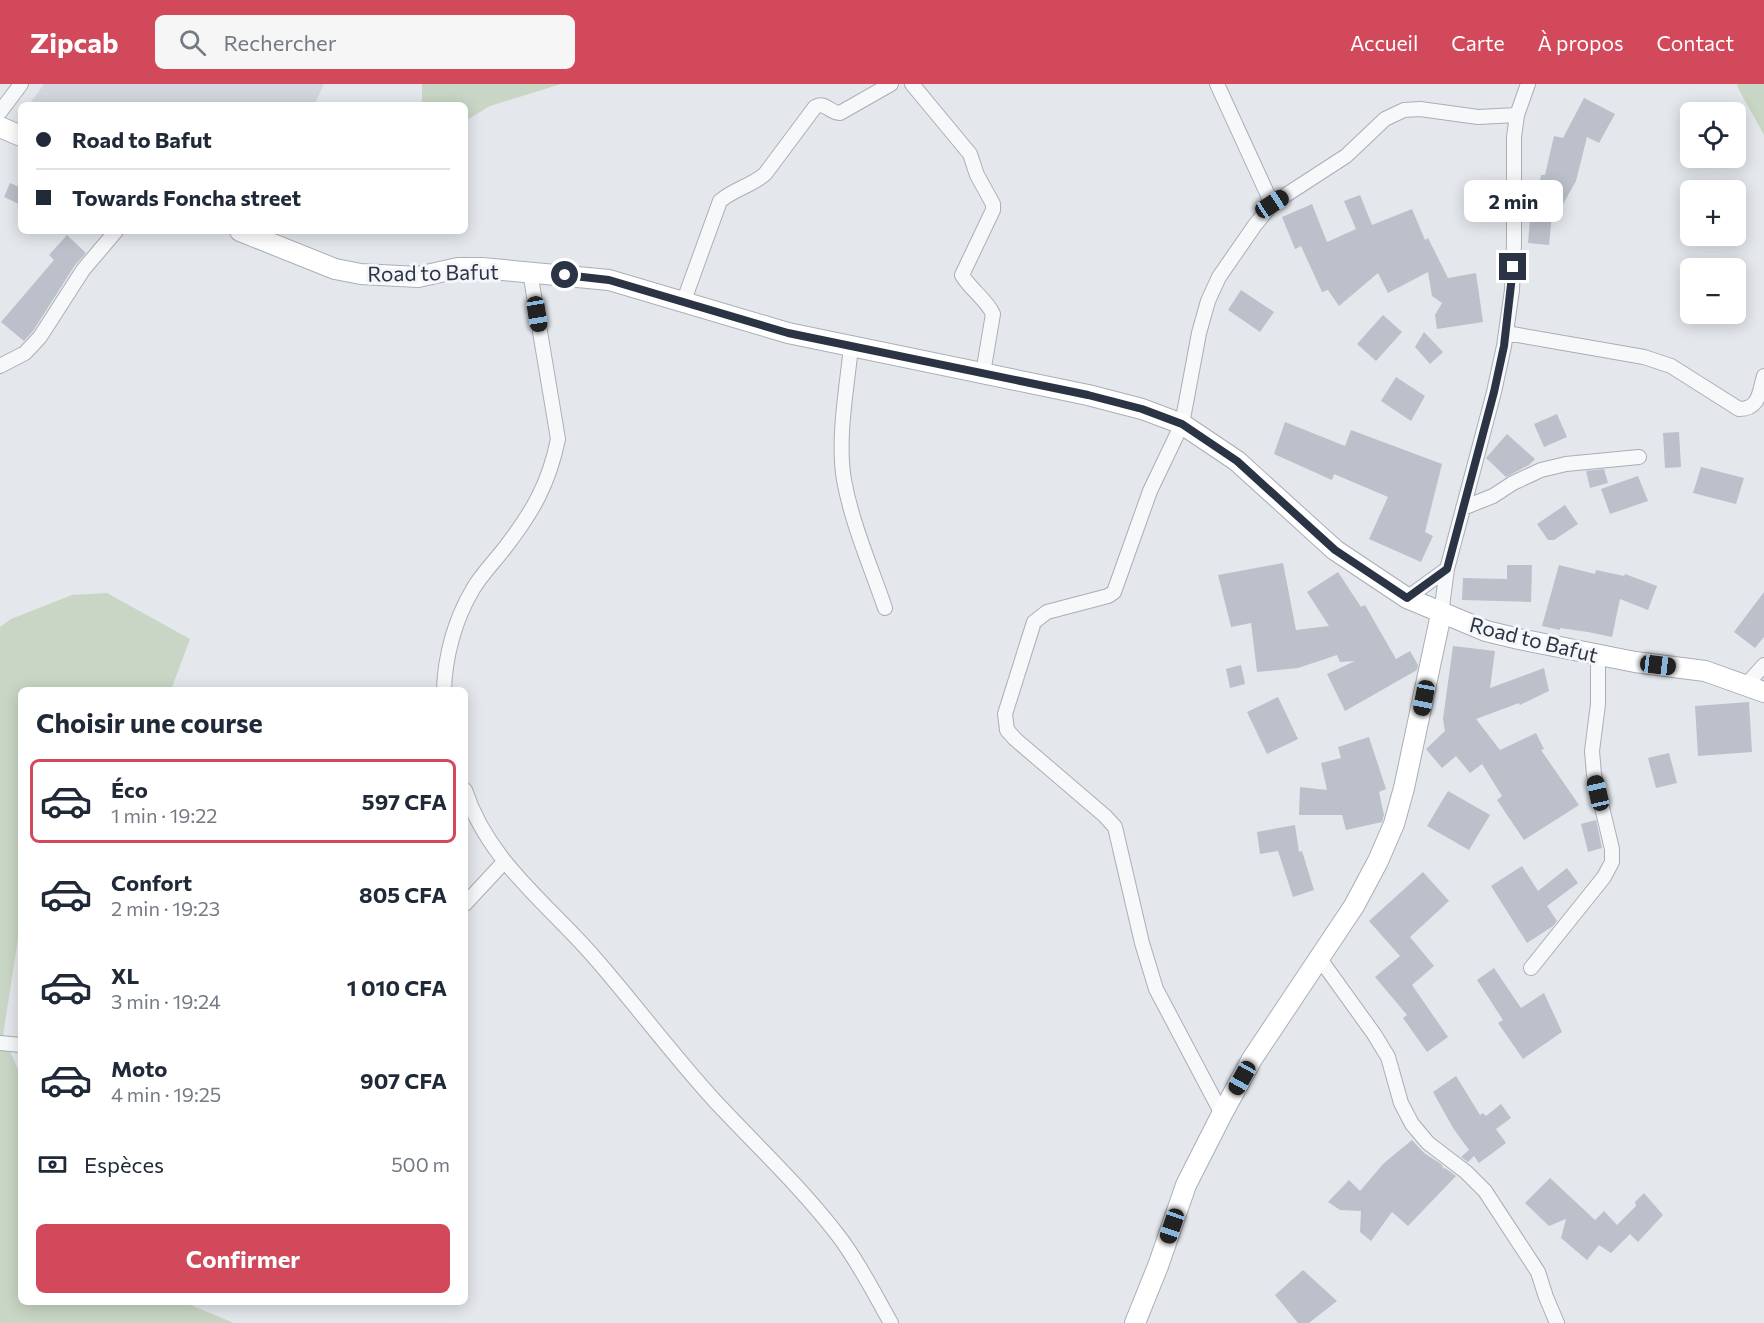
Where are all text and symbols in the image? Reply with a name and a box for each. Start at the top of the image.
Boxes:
search box [155,15,575,69]
text: Zipcab [30,25,119,59]
icon: search [176,26,209,59]
text: Rechercher [224,29,337,56]
text: Accueil [1350,30,1418,55]
text: Carte [1451,30,1505,55]
text: À propos [1538,30,1623,55]
text: Contact [1656,30,1734,55]
map controls [1680,102,1746,324]
button: locate [1680,102,1746,168]
text: Road to Bafut [72,126,212,153]
callout: 2 min [1464,180,1562,222]
button: + [1680,180,1746,246]
text: Towards Foncha street [72,184,301,211]
car [1252,187,1292,221]
text: 2 min [1489,189,1538,213]
route end [1499,253,1526,280]
street label: Road to Bafut [367,258,499,286]
button: − [1680,258,1746,324]
route start [551,261,578,288]
car [525,295,549,333]
street label: Road to Bafut [1467,611,1601,667]
car [1639,654,1677,676]
car [1412,679,1436,717]
text: Choisir une course [36,706,263,739]
car [1585,773,1611,813]
icon: car [39,774,93,828]
text: Éco [111,776,148,803]
text: 597 CFA [362,788,447,815]
text: 1 min · 19:22 [111,803,217,827]
icon: car [39,867,93,921]
text: Confort [111,869,192,896]
text: 805 CFA [359,881,447,908]
text: 2 min · 19:23 [111,896,220,920]
icon: car [39,960,93,1014]
text: XL [111,962,139,989]
text: 1 010 CFA [347,974,447,1001]
text: 3 min · 19:24 [111,989,221,1013]
icon: car [39,1053,93,1107]
text: Moto [111,1055,167,1082]
car [1225,1058,1259,1098]
text: 907 CFA [360,1067,447,1094]
text: 4 min · 19:25 [111,1082,221,1106]
icon: cash [36,1148,69,1181]
text: Espèces [84,1151,164,1178]
text: 500 m [391,1152,450,1176]
car [1158,1206,1186,1246]
button: Confirmer [36,1224,450,1293]

